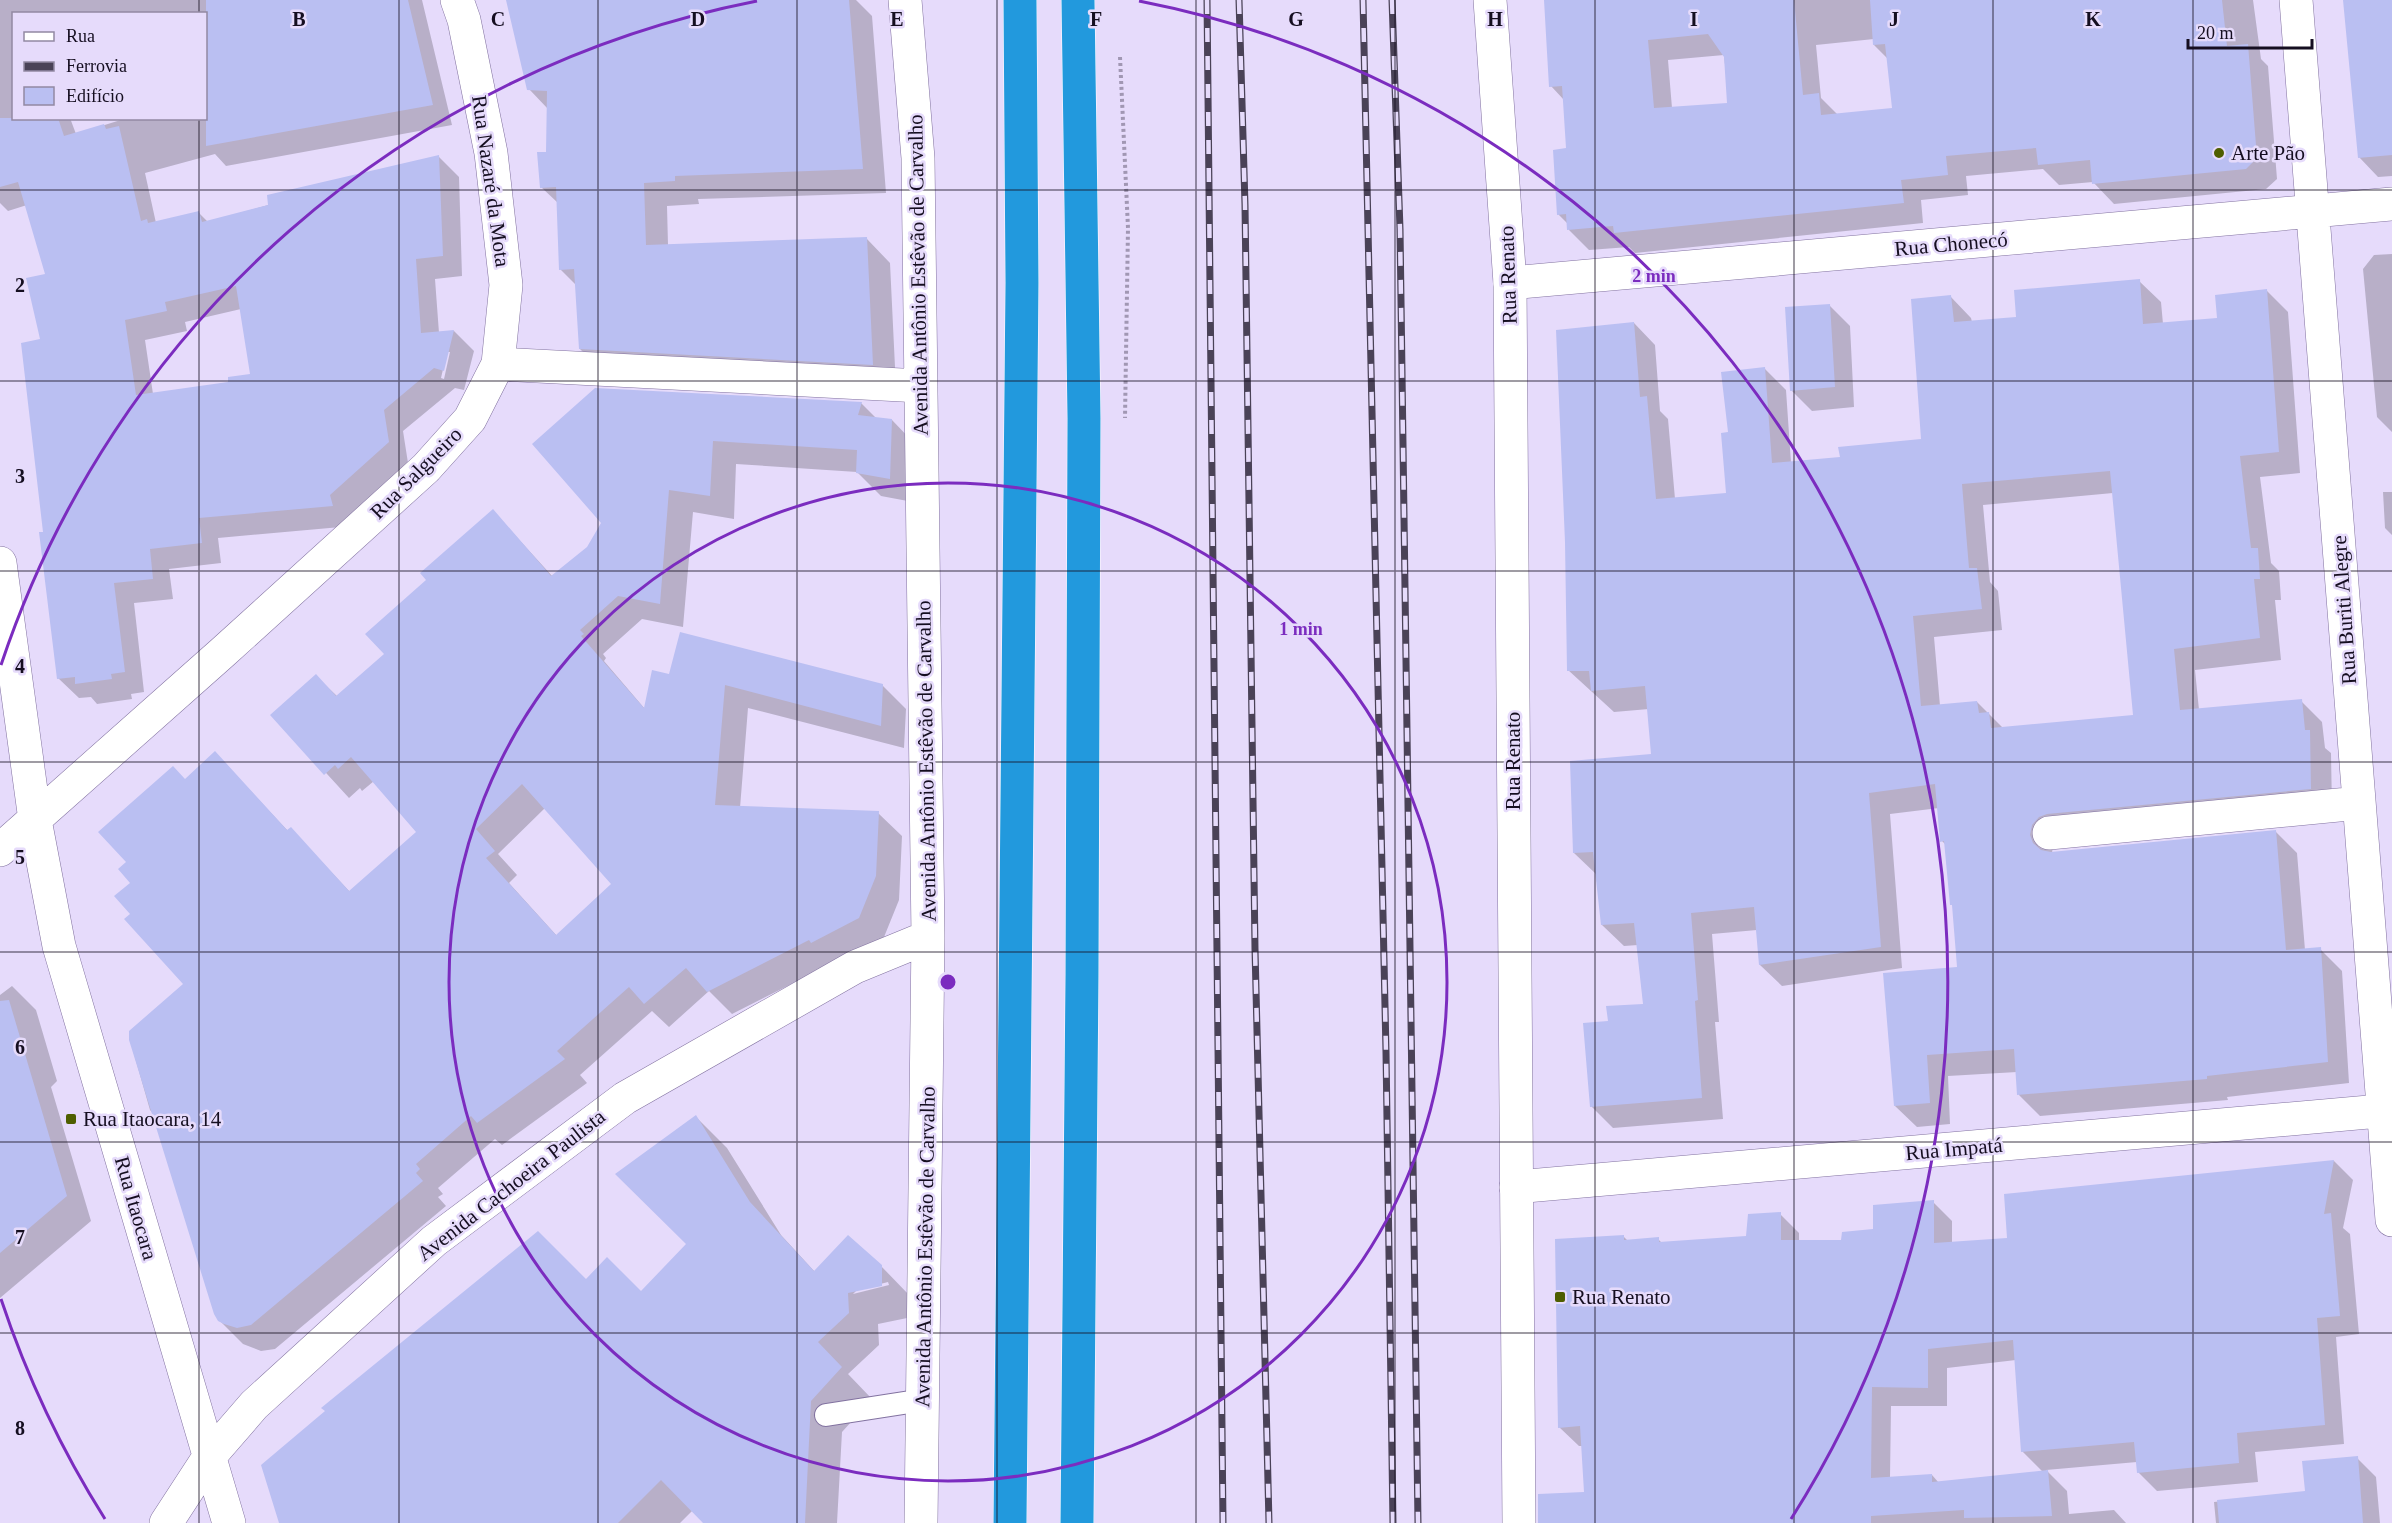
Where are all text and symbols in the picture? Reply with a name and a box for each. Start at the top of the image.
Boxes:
text: B [292,8,306,30]
text: C [491,8,505,30]
text: D [691,8,705,30]
text: E [890,8,904,30]
text: F [1090,8,1102,30]
text: G [1288,8,1304,30]
text: H [1487,8,1503,30]
text: I [1690,8,1698,30]
text: J [1889,8,1899,30]
text: K [2085,8,2101,30]
legend [12,12,207,120]
scale bar [2188,12,2312,50]
text: 20 m [2197,23,2234,43]
text: Rua [66,26,95,46]
text: Ferrovia [66,56,127,76]
text: Edifício [66,86,124,106]
street label: Rua Nazaré da Mota [467,94,515,269]
street label: Avenida Antônio Estêvão de Carvalho [903,114,933,436]
place label: Arte Pão [2231,141,2305,165]
marker: Arte Pão [2212,146,2226,160]
street label: Rua Renato [1494,225,1522,325]
street label: Rua Chonecó [1893,227,2009,261]
text: 2 min [1632,266,1676,286]
text: 2 [15,274,25,296]
street label: Rua Salgueiro [365,422,467,524]
text: 3 [15,465,25,487]
street label: Rua Buriti Alegre [2327,535,2361,685]
street label: Avenida Antônio Estêvão de Carvalho [911,600,941,922]
text: 1 min [1279,619,1323,639]
text: 4 [15,655,25,677]
street label: Rua Renato [1501,712,1525,810]
text: 5 [15,846,25,868]
centre of rings [938,972,958,992]
text: 6 [15,1036,25,1058]
street label: Avenida Antônio Estêvão de Carvalho [910,1086,940,1408]
street label: Avenida Cachoeira Paulista [412,1104,610,1266]
place label: Rua Itaocara, 14 [83,1107,222,1131]
marker: Rua Itaocara, 14 [64,1112,78,1126]
street label: Rua Impatá [1904,1133,2004,1165]
street label: Rua Itaocara [110,1153,162,1263]
text: 7 [15,1226,25,1248]
place label: Rua Renato [1572,1285,1671,1309]
marker: Rua Renato [1553,1290,1567,1304]
text: 8 [15,1417,25,1439]

